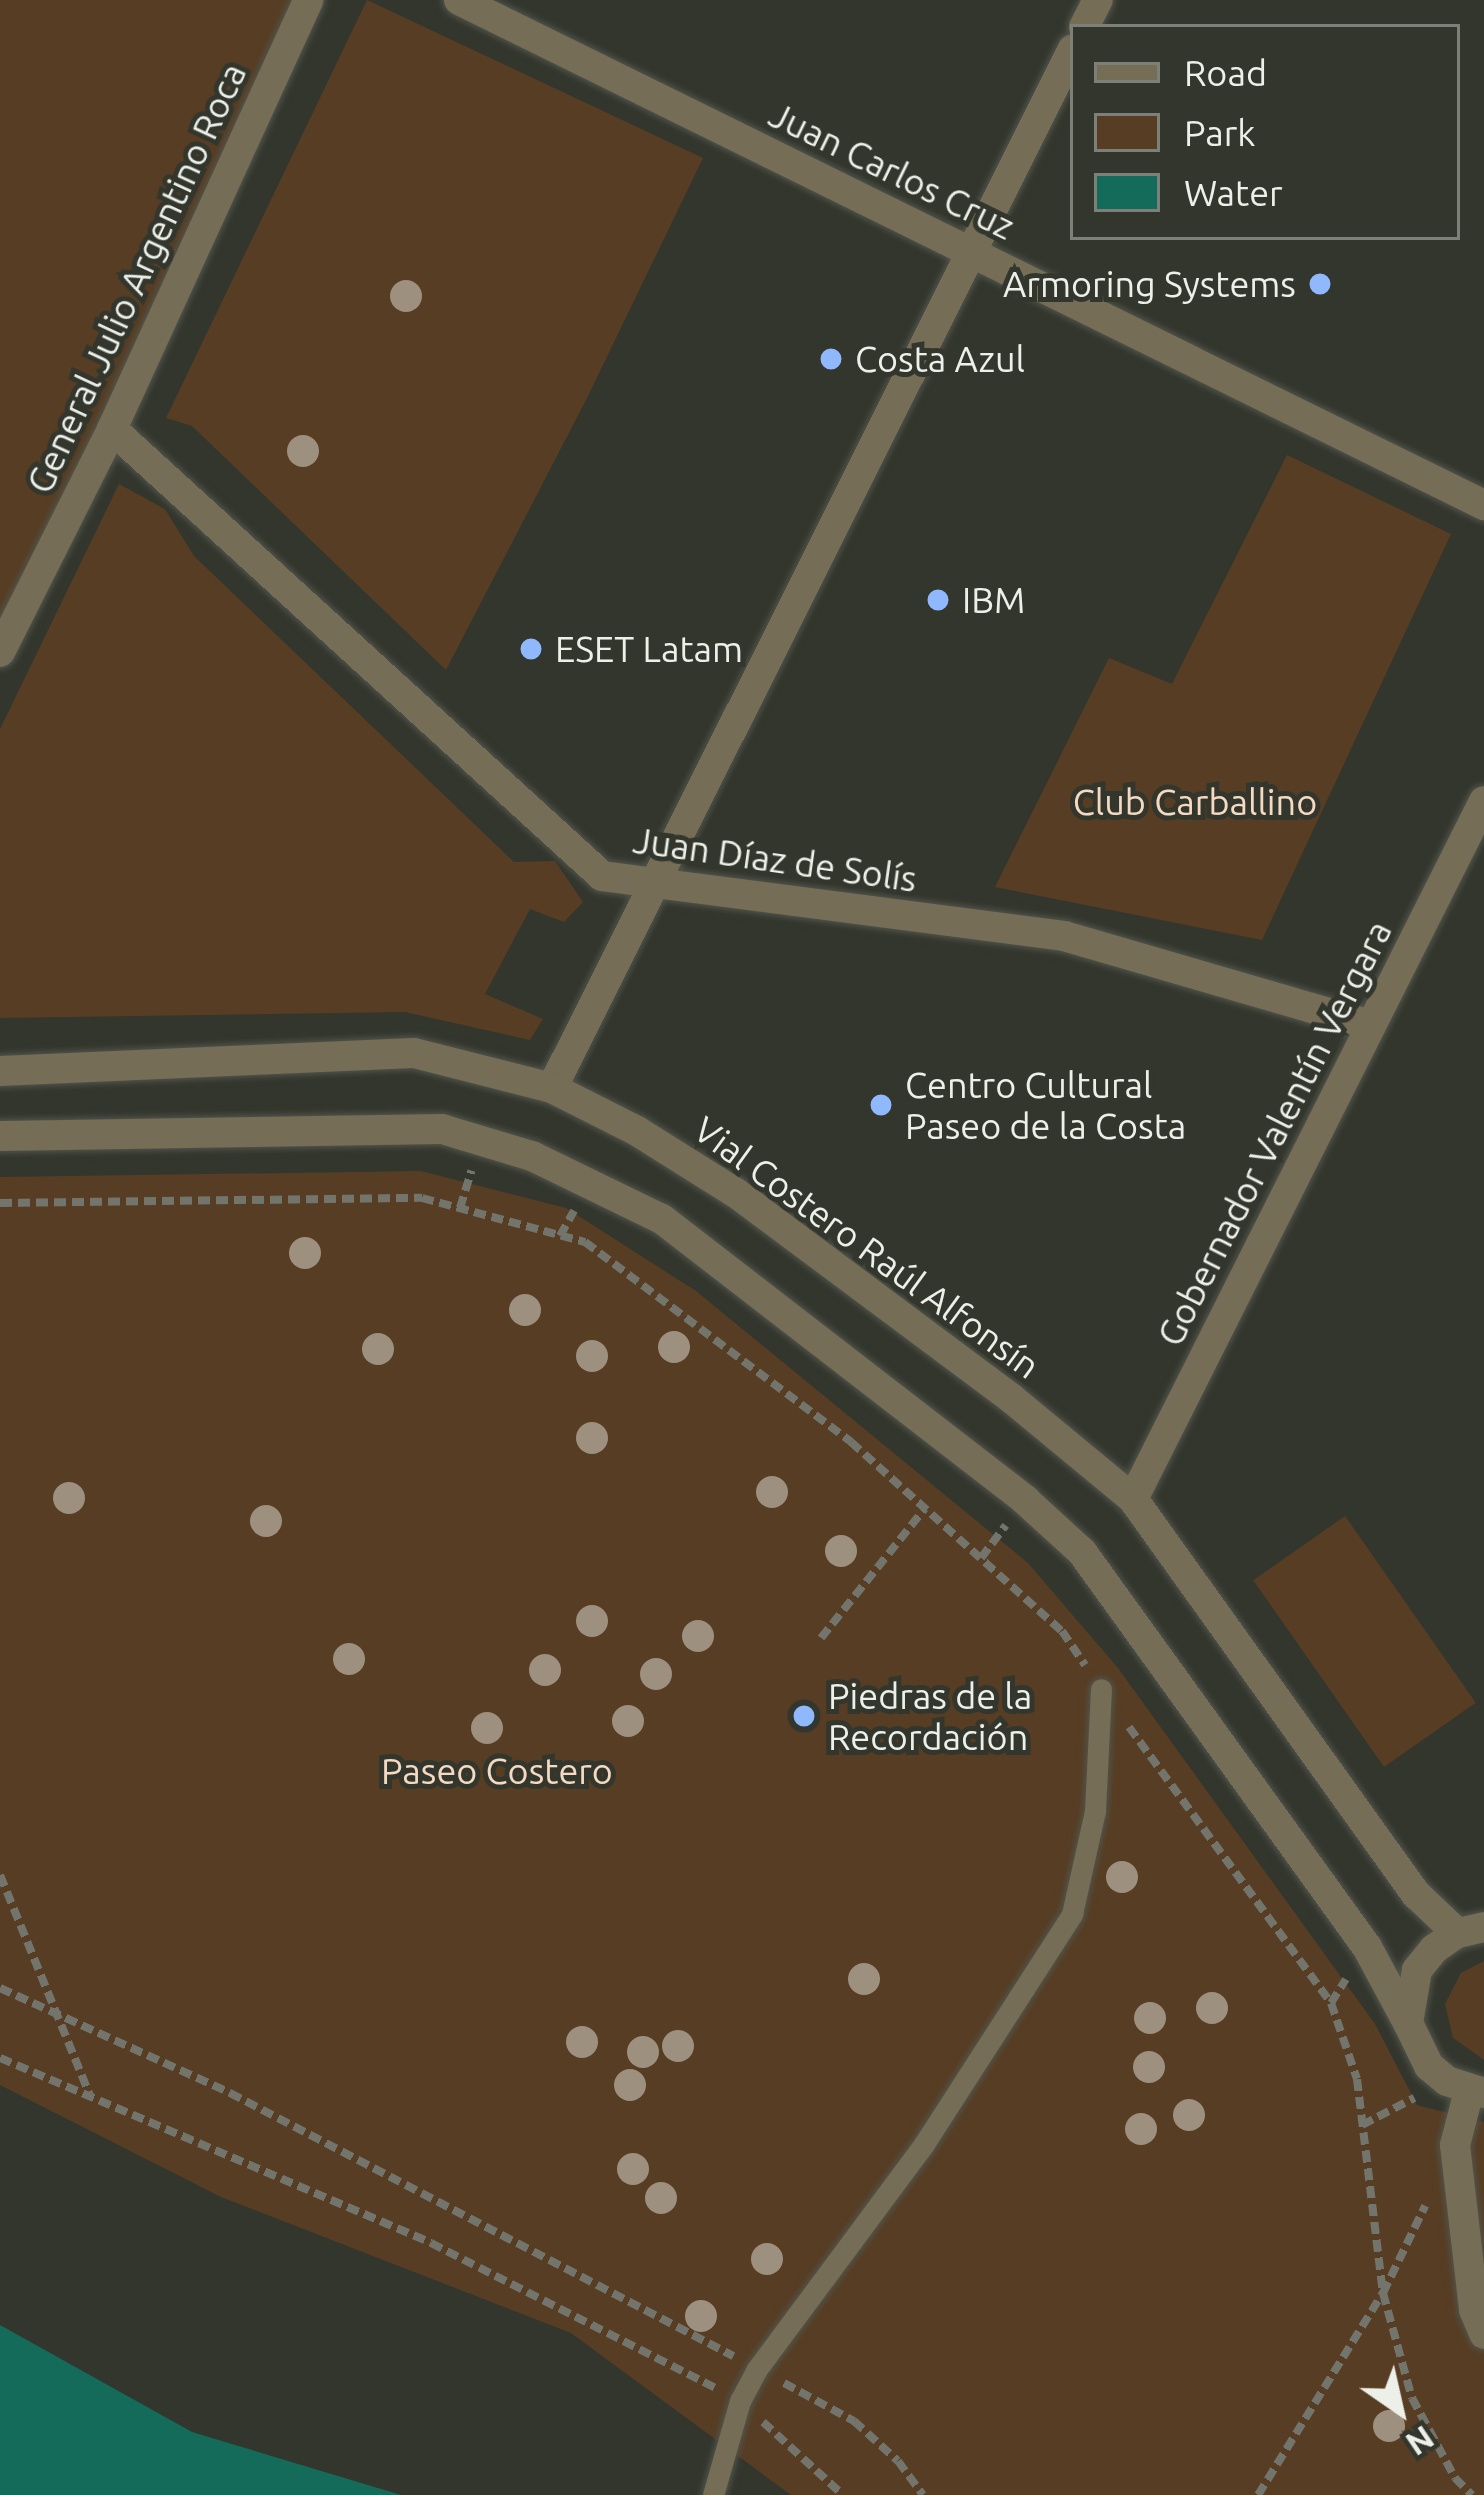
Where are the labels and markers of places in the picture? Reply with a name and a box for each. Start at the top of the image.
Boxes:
place label: Armoring Systems [1003,262,1296,306]
marker: Armoring Systems [1307,271,1333,297]
place label: Costa Azul [855,337,1025,381]
marker: Costa Azul [818,346,844,372]
place label: IBM [962,578,1025,622]
marker: IBM [925,587,951,613]
place label: ESET Latam [555,627,743,671]
marker: ESET Latam [518,636,544,662]
place label: Centro Cultural Paseo de la Costa [905,1062,1186,1147]
marker: Centro Cultural Paseo de la Costa [868,1092,894,1118]
place label: Piedras de la Recordación [828,1673,1032,1758]
marker: Piedras de la Recordación [791,1703,817,1729]

